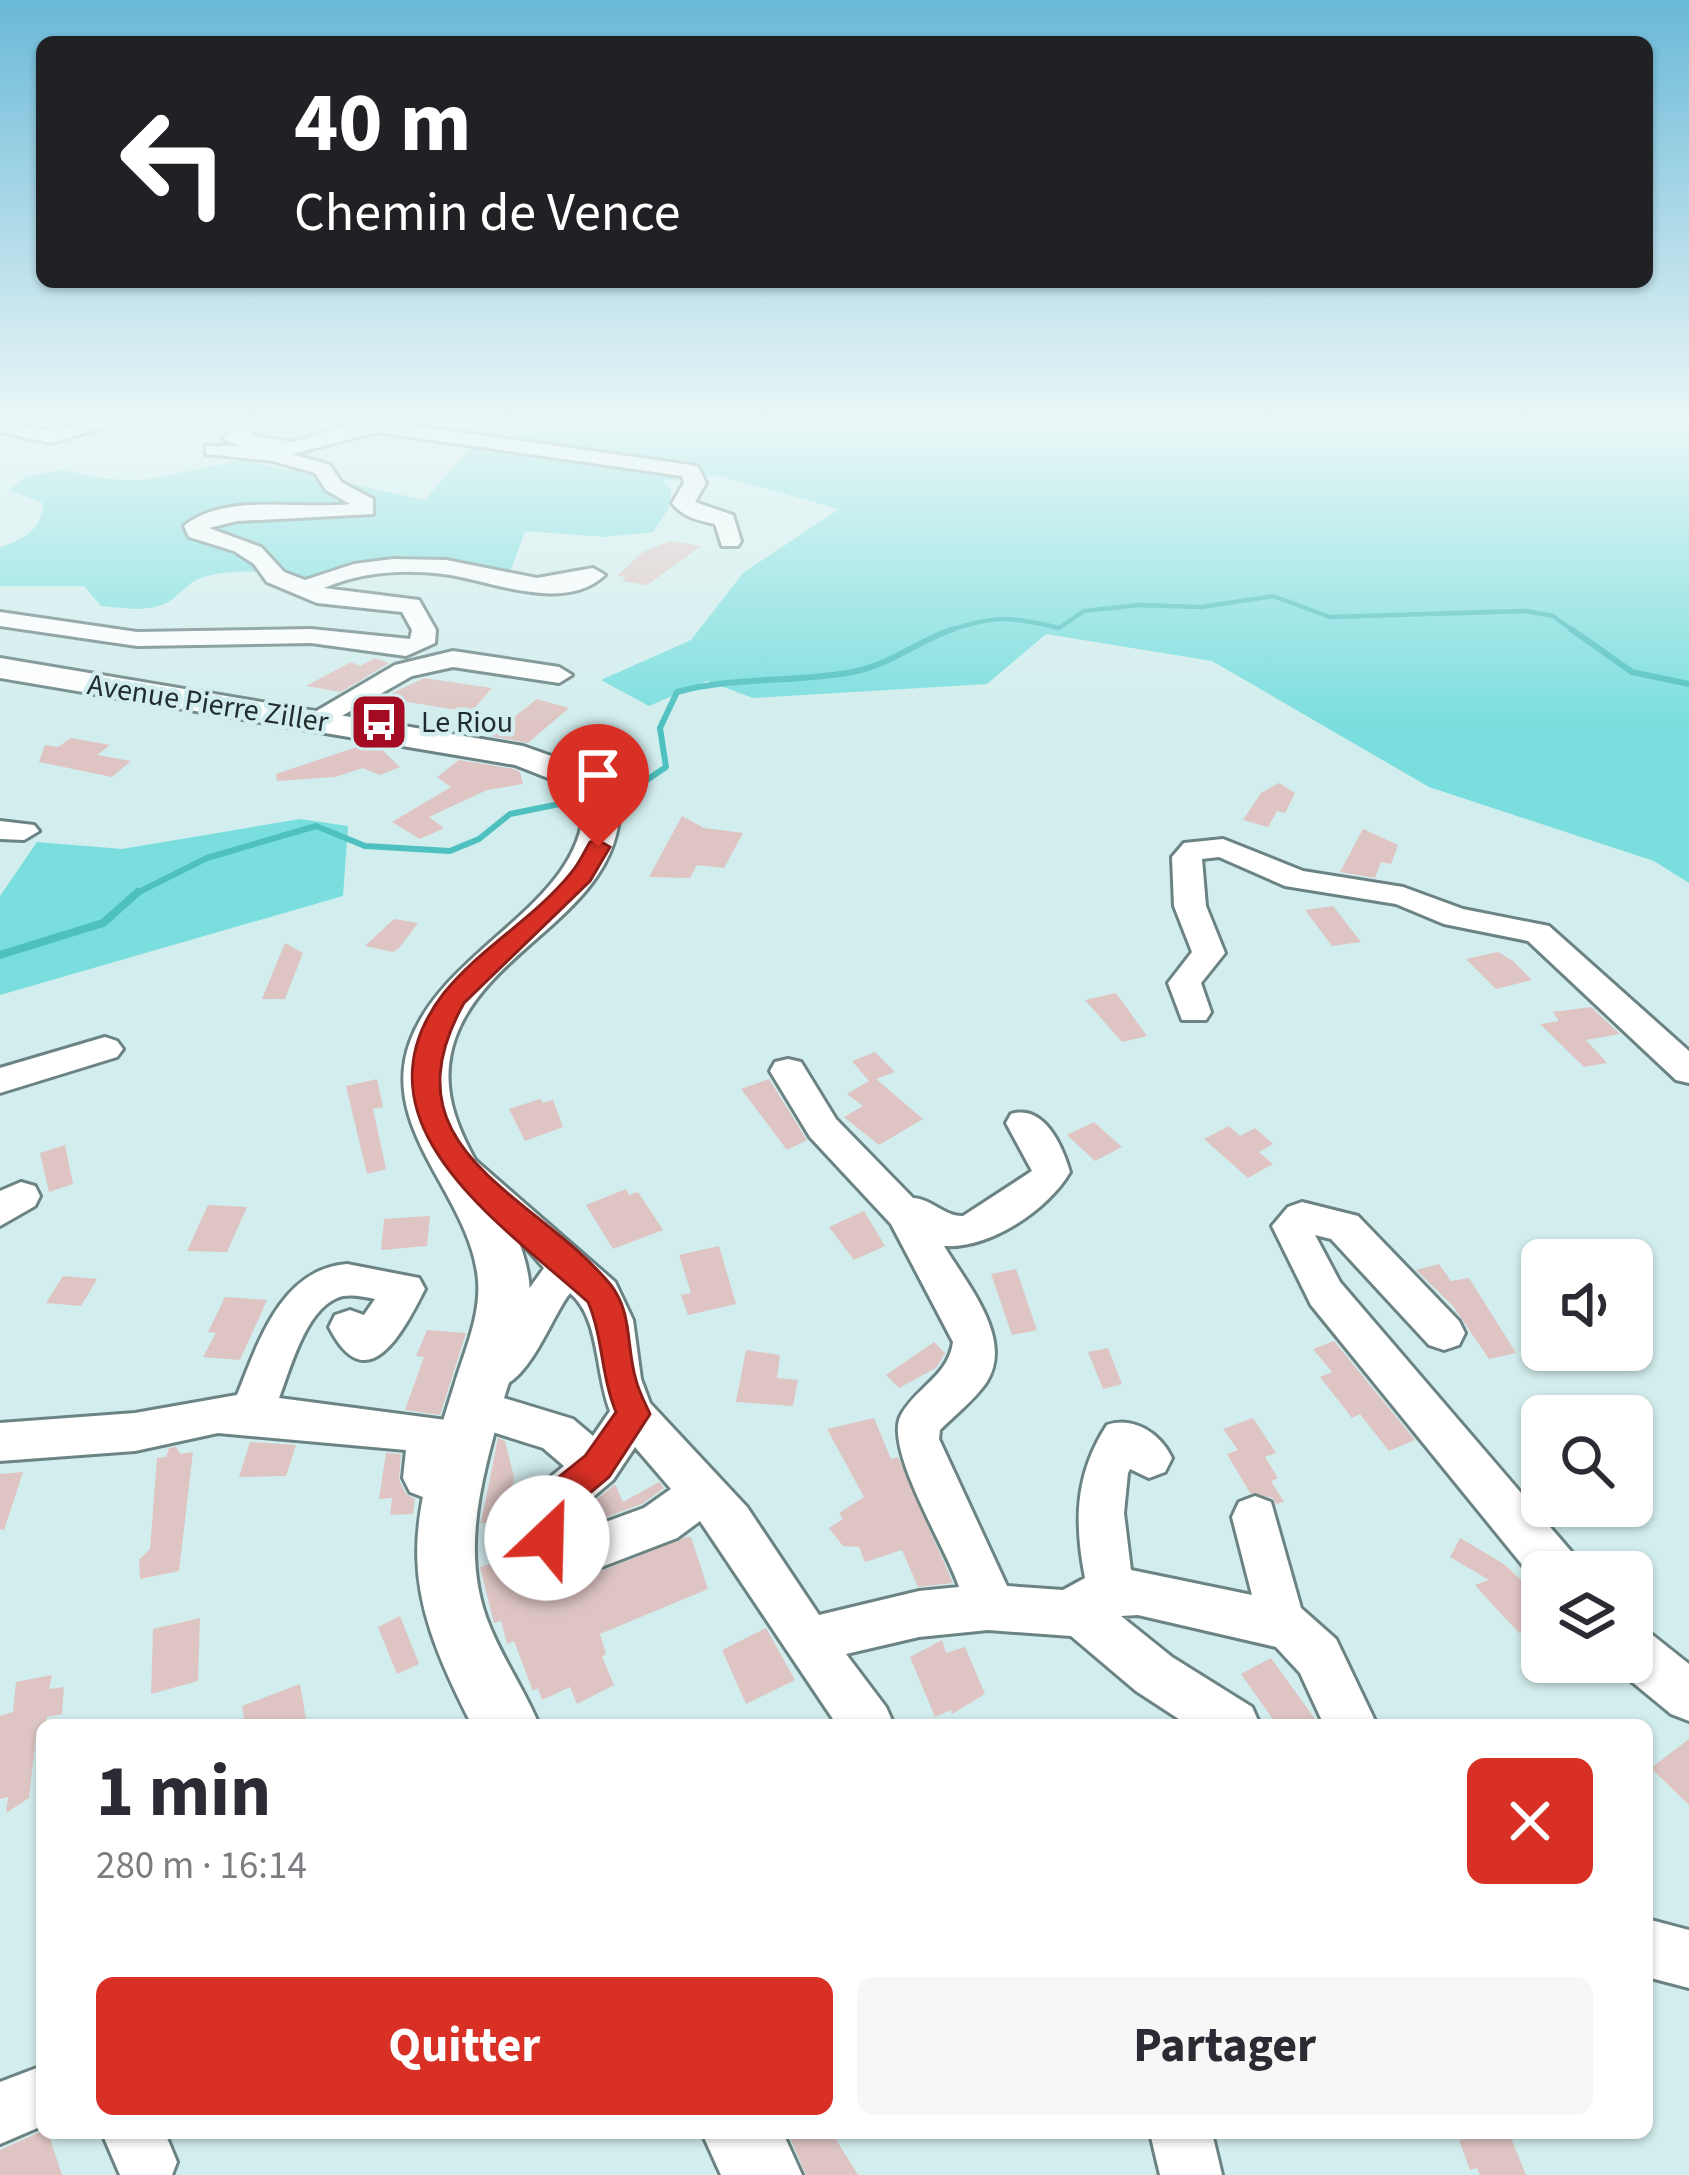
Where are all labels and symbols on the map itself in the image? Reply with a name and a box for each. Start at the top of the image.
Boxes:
street label: Avenue Pierre Ziller [84,663,332,744]
bus stop icon: Le Riou [348,691,410,753]
place label: Le Riou [421,701,513,744]
pin [547,724,649,847]
position arrow [484,1475,610,1601]

